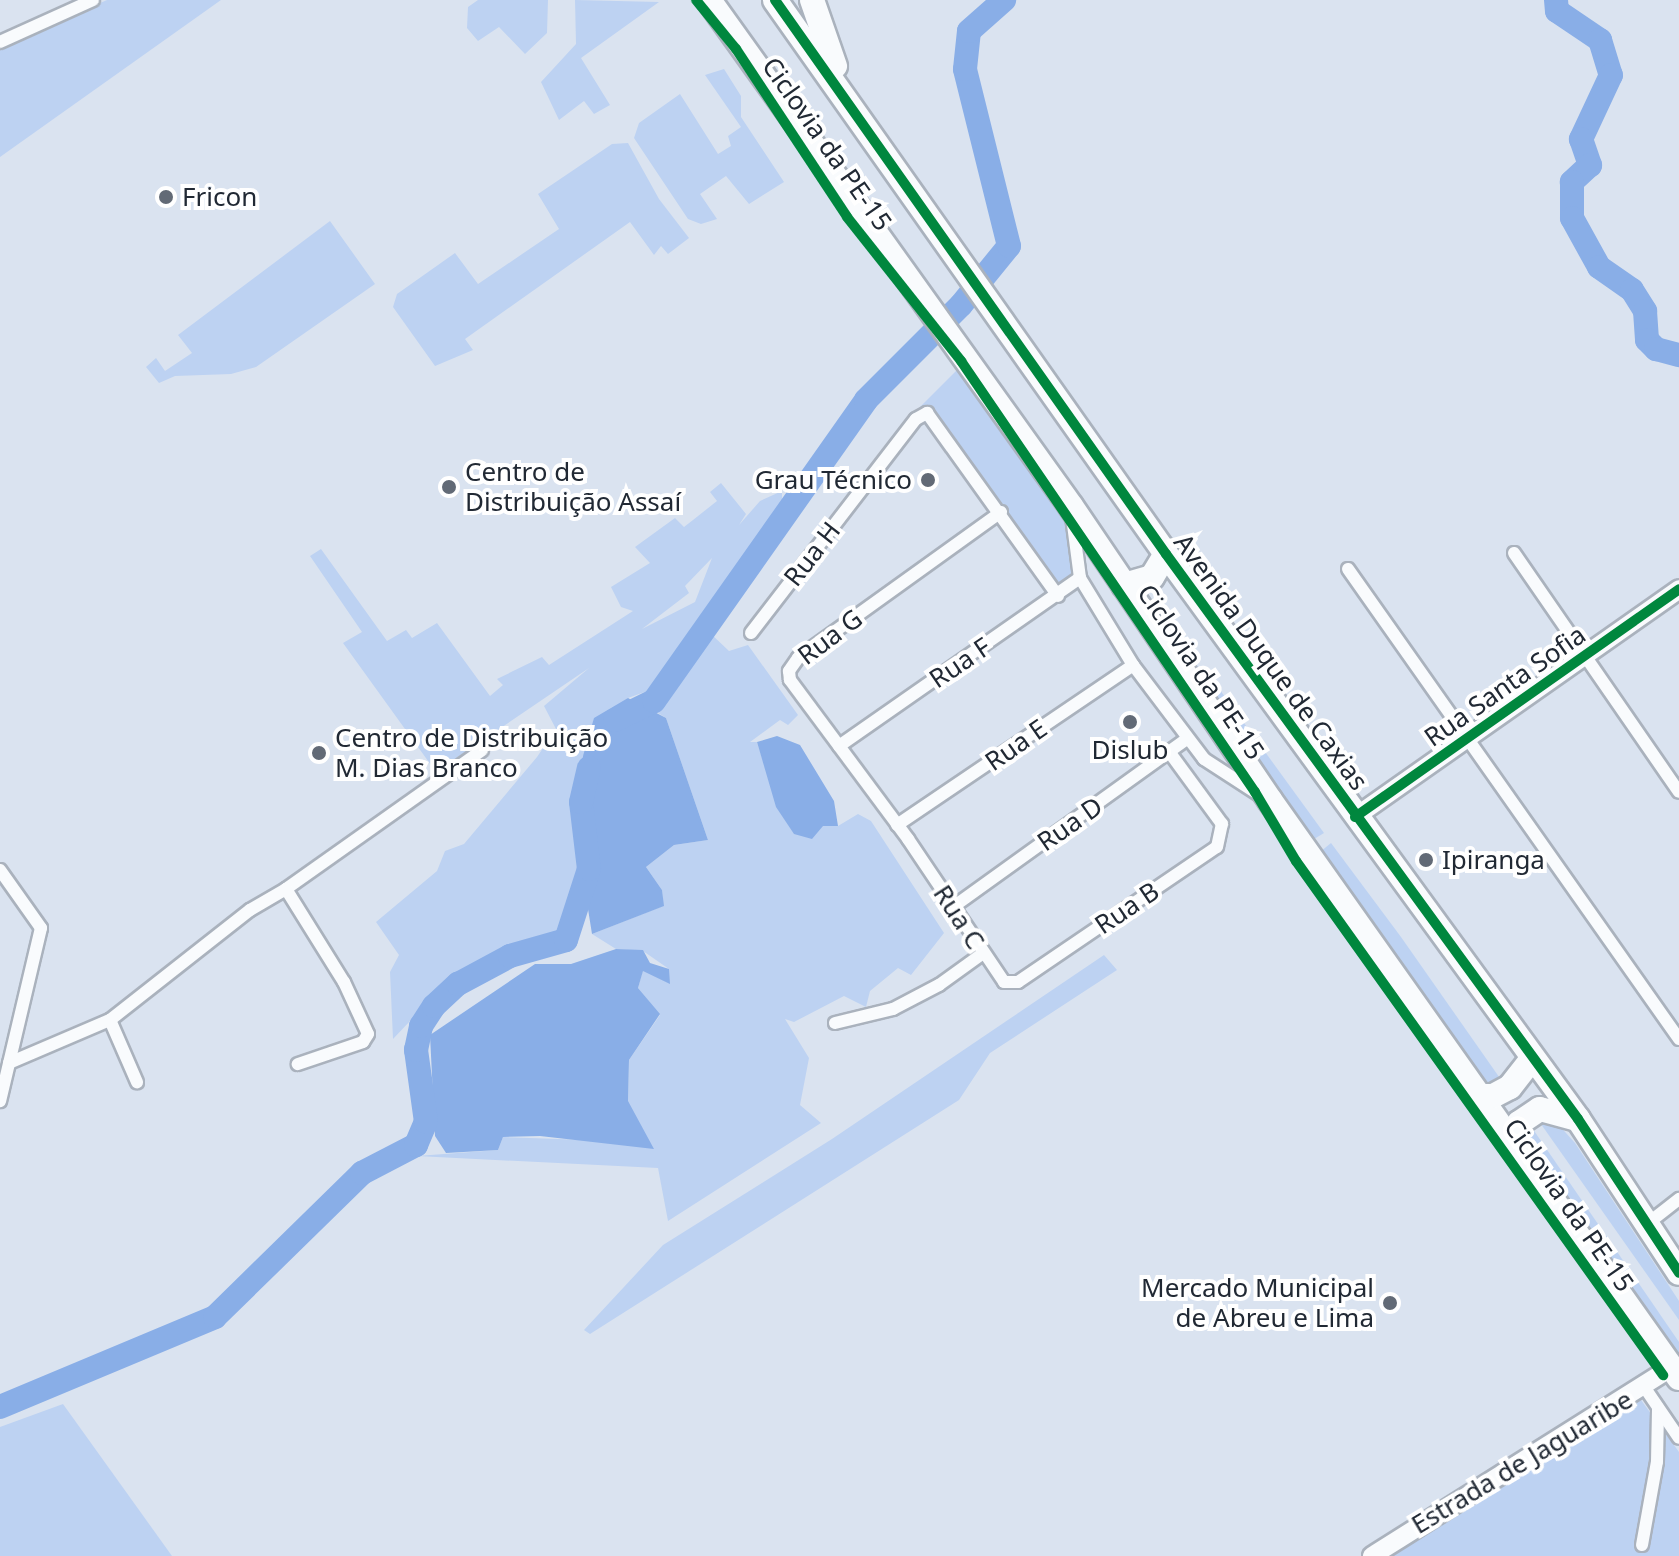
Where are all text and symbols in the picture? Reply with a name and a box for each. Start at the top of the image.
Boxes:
street label: Ciclovia da PE-15 [756,51,898,237]
place label: Fricon [182,181,257,213]
marker: Fricon [157,188,175,206]
place label: Centro de Distribuição Assaí [465,456,681,518]
place label: Grau Técnico [755,464,912,496]
marker: Grau Técnico [919,471,937,489]
marker: Centro de Distribuição Assaí [440,478,458,496]
street label: Rua H [777,516,847,592]
street label: Avenida Duque de Caxias [1168,528,1374,796]
street label: Ciclovia da PE-15 [1131,579,1271,765]
street label: Rua G [792,603,868,671]
street label: Rua Santa Sofia [1418,619,1592,753]
street label: Rua F [923,631,997,695]
street label: Rua E [979,713,1053,777]
marker: Dislub [1121,713,1139,731]
place label: Centro de Distribuição M. Dias Branco [335,722,608,784]
place label: Dislub [1092,734,1168,766]
marker: Centro de Distribuição M. Dias Branco [310,744,328,762]
street label: Rua D [1031,790,1109,858]
place label: Ipiranga [1442,844,1545,876]
marker: Ipiranga [1417,851,1435,869]
street label: Rua B [1089,875,1165,941]
street label: Rua C [927,879,991,955]
street label: Ciclovia da PE-15 [1498,1112,1640,1298]
place label: Mercado Municipal de Abreu e Lima [1141,1272,1374,1334]
marker: Mercado Municipal de Abreu e Lima [1381,1294,1399,1312]
street label: Estrada de Jaguaribe [1406,1384,1638,1540]

